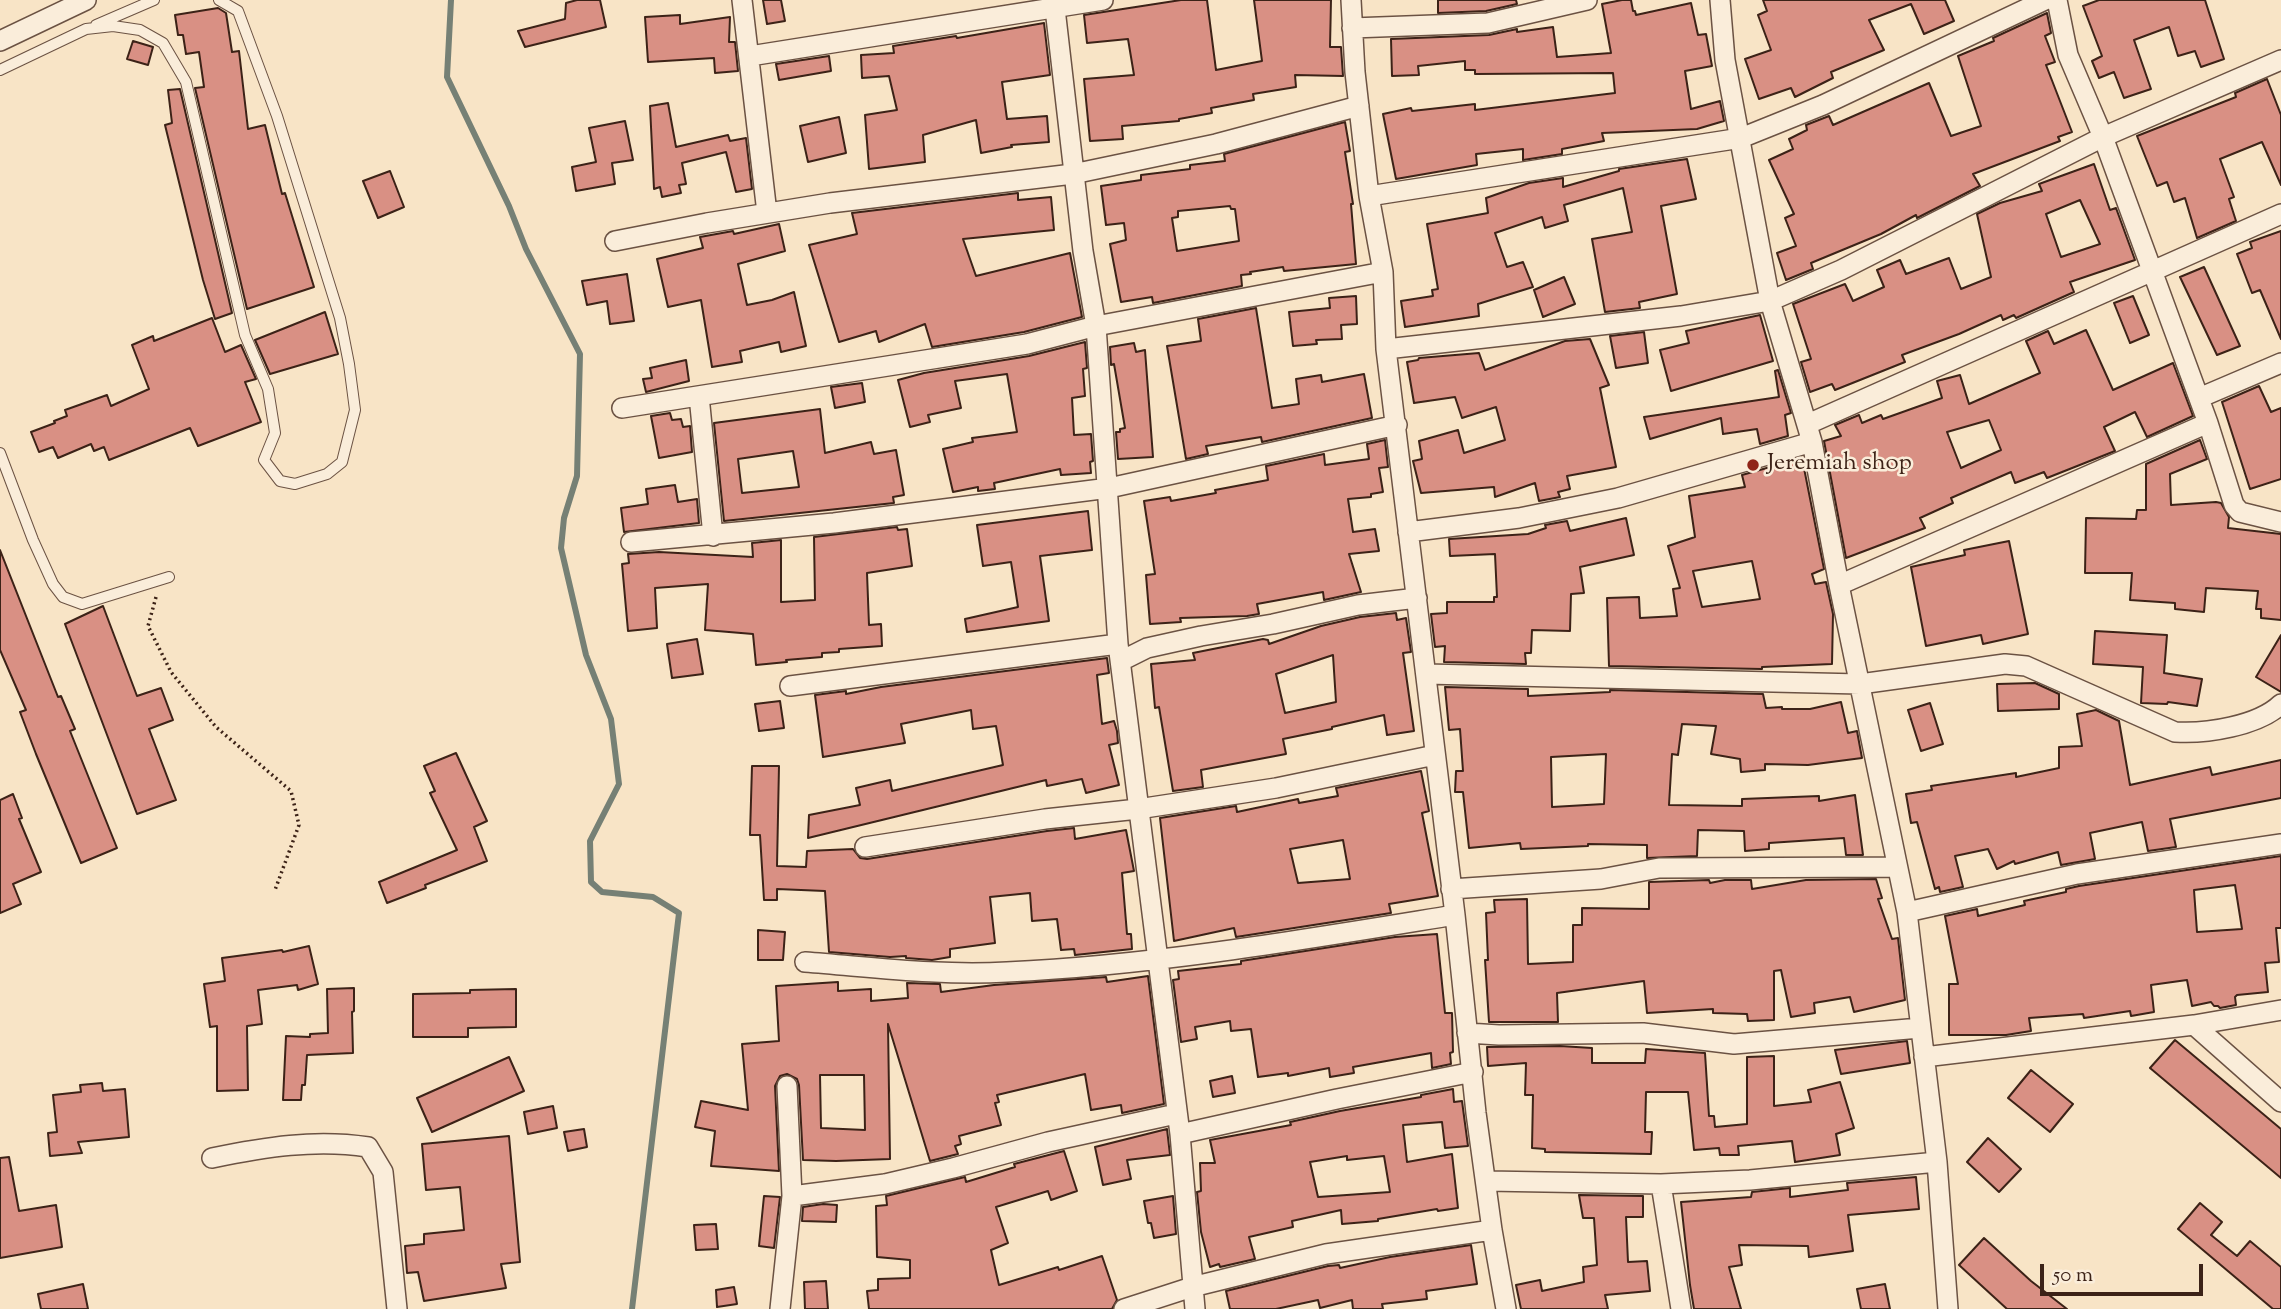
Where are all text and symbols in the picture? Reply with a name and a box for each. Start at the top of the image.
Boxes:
place label: Jeremiah shop [1767,451,1912,479]
marker: Jeremiah shop [1745,457,1761,473]
scale bar [2043,1250,2206,1294]
text: 50 m [2053,1261,2093,1291]

